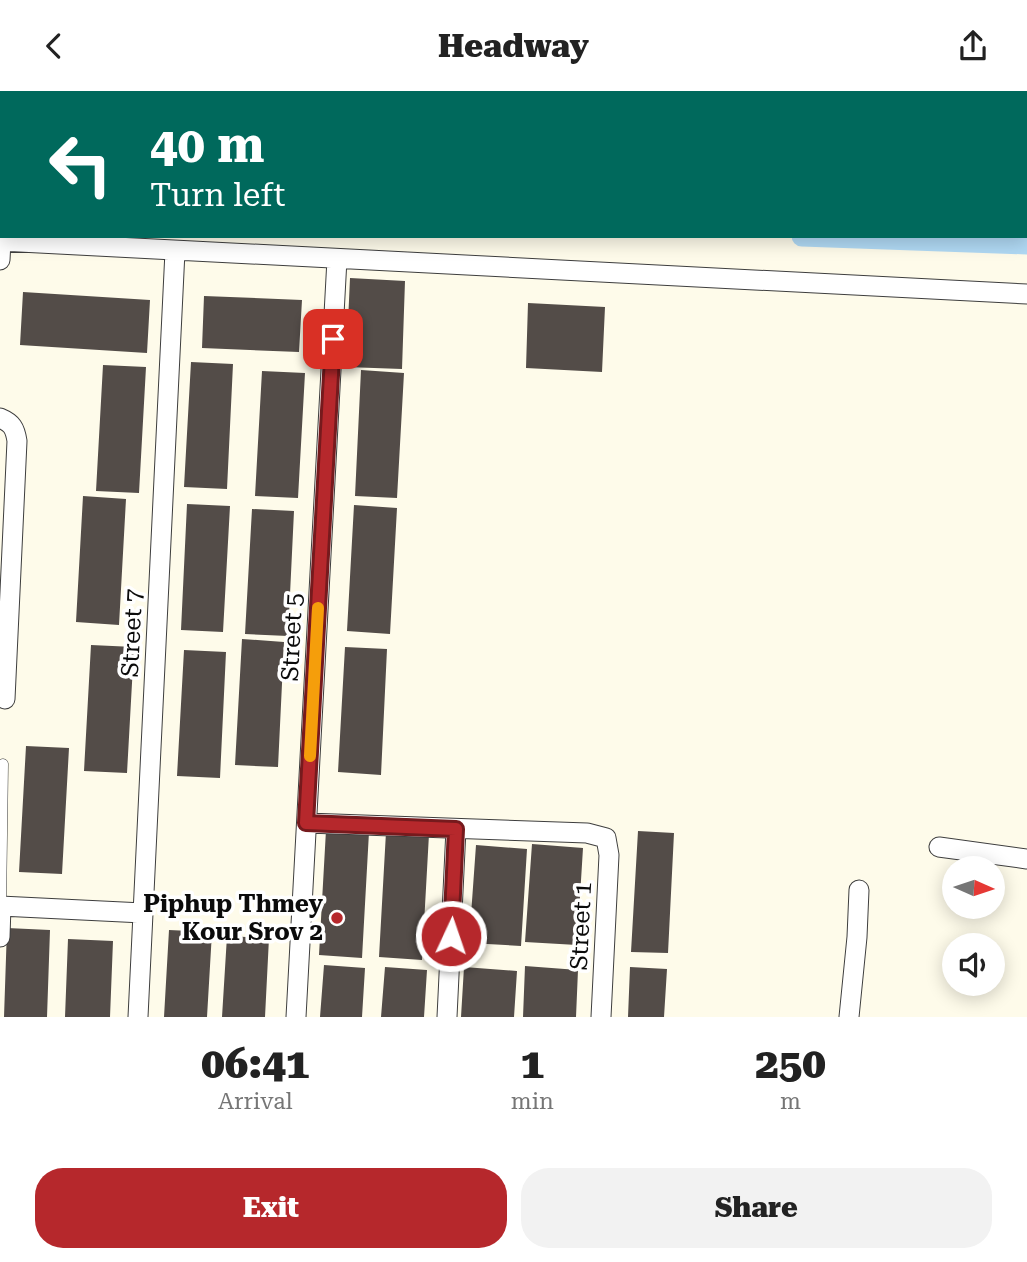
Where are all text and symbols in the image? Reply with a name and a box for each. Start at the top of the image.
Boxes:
icon: back [35,27,73,65]
text: Headway [438,27,589,65]
icon: share [954,27,992,65]
text: 40 m [150,117,265,174]
icon: left [35,119,126,210]
text: Turn left [150,176,285,214]
pin [303,309,363,369]
icon: arrive [314,320,352,358]
street label: Street 7 [116,588,148,678]
street label: Street 5 [276,592,308,682]
north arrow [942,856,1004,919]
map controls [942,856,1005,996]
street label: Street 1 [565,881,597,971]
place label: Piphup Thmey Kour Srov 2 [143,890,323,946]
position arrow [414,899,488,973]
marker: Piphup Thmey Kour Srov 2 [329,910,345,926]
button: sound [942,933,1005,996]
text: 06:41 [201,1039,309,1088]
text: 1 [520,1039,544,1088]
text: 250 [755,1039,826,1088]
text: Arrival [218,1088,293,1115]
text: min [511,1088,554,1115]
text: m [780,1088,801,1115]
button: Exit [35,1168,507,1248]
button: Share [521,1168,992,1248]

